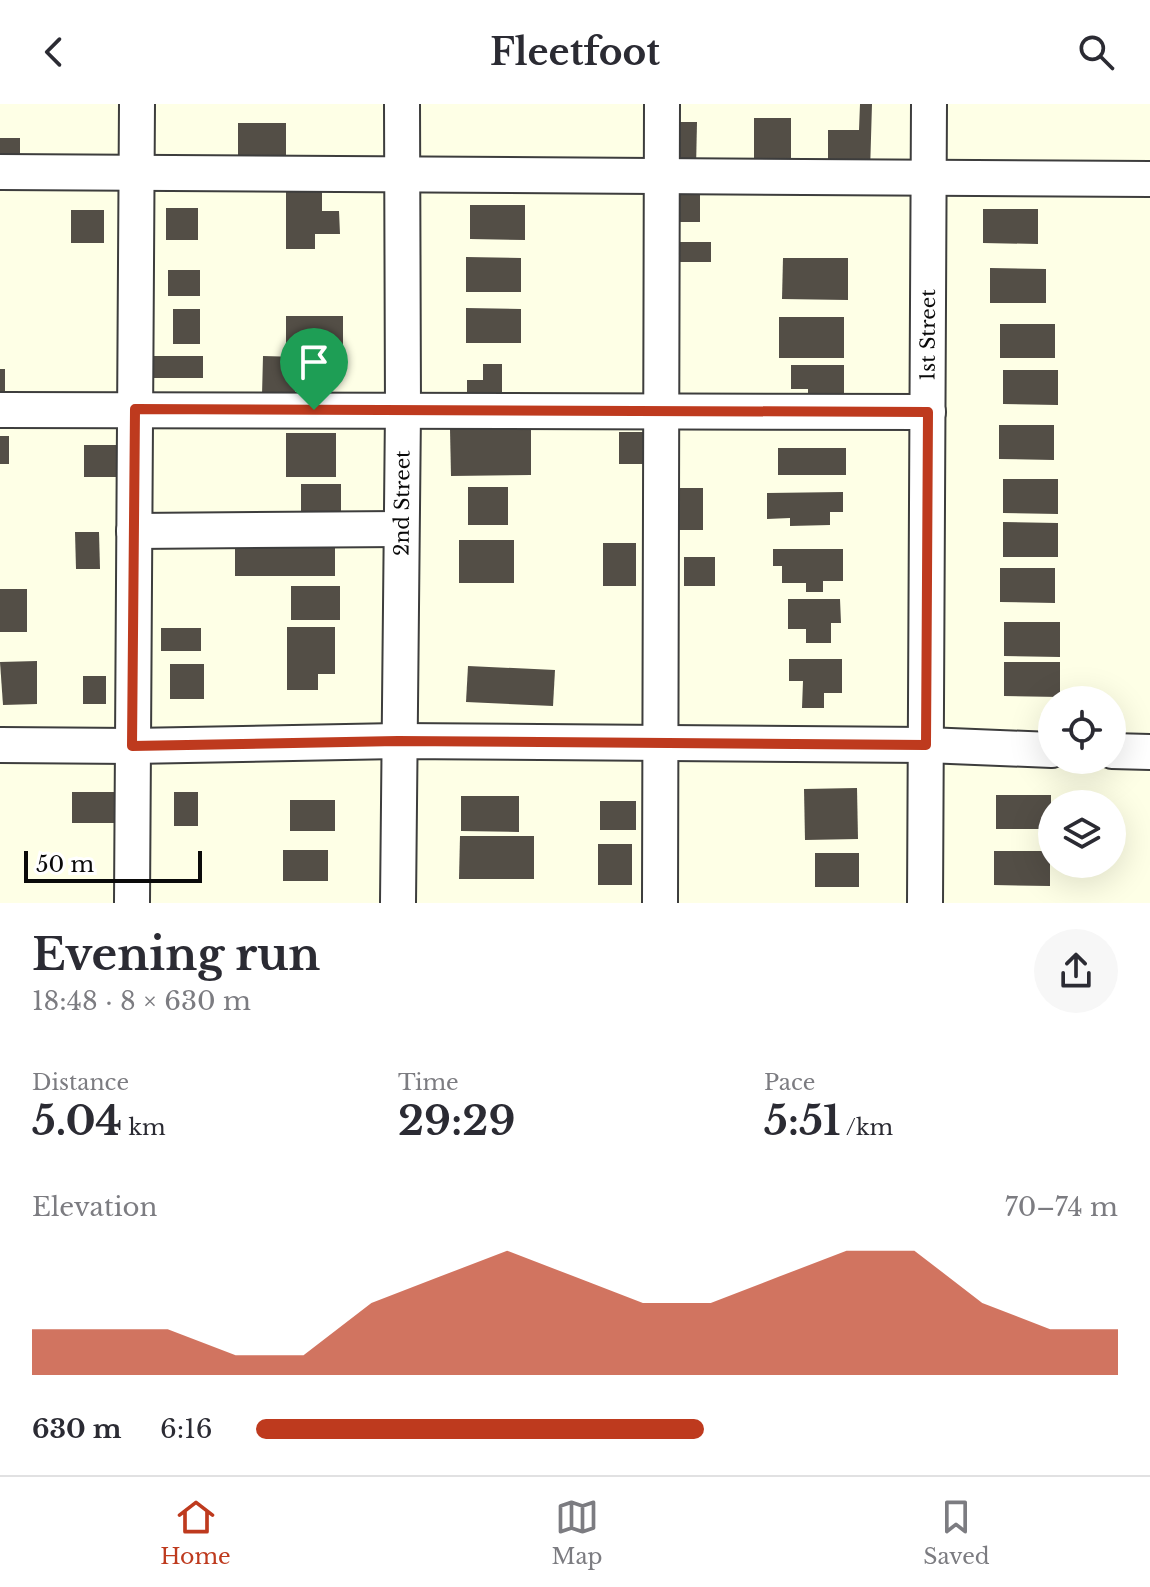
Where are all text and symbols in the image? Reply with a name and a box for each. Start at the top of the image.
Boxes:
icon: back [32,30,76,74]
text: Fleetfoot [490,30,660,75]
icon: search [1074,30,1118,74]
street label: 1st Street [916,289,940,381]
pin [280,328,348,410]
icon: arrive [292,340,336,384]
street label: 2nd Street [390,450,415,556]
map controls [1038,686,1126,878]
button: locate [1038,686,1126,774]
button: layers [1038,790,1126,878]
scale bar [24,847,202,883]
text: 50 m [36,851,94,878]
text: Evening run [32,927,320,982]
button: share [1034,929,1118,1013]
text: 18:48 · 8 × 630 m [32,985,251,1017]
text: Distance [32,1069,129,1096]
text: Time [398,1069,459,1096]
text: Pace [764,1069,815,1096]
text: 5.04 [32,1096,122,1146]
text: 29:29 [398,1096,515,1146]
text: 5:51 [764,1096,840,1146]
text: km [122,1114,166,1141]
text: /km [840,1114,893,1141]
text: Elevation [32,1191,158,1223]
text: 70–74 m [1005,1191,1118,1223]
text: 630 m [32,1413,121,1445]
text: 6:16 [160,1413,212,1445]
tab: Home [160,1495,231,1570]
tab: Map [551,1495,603,1570]
tab: Saved [923,1495,990,1570]

